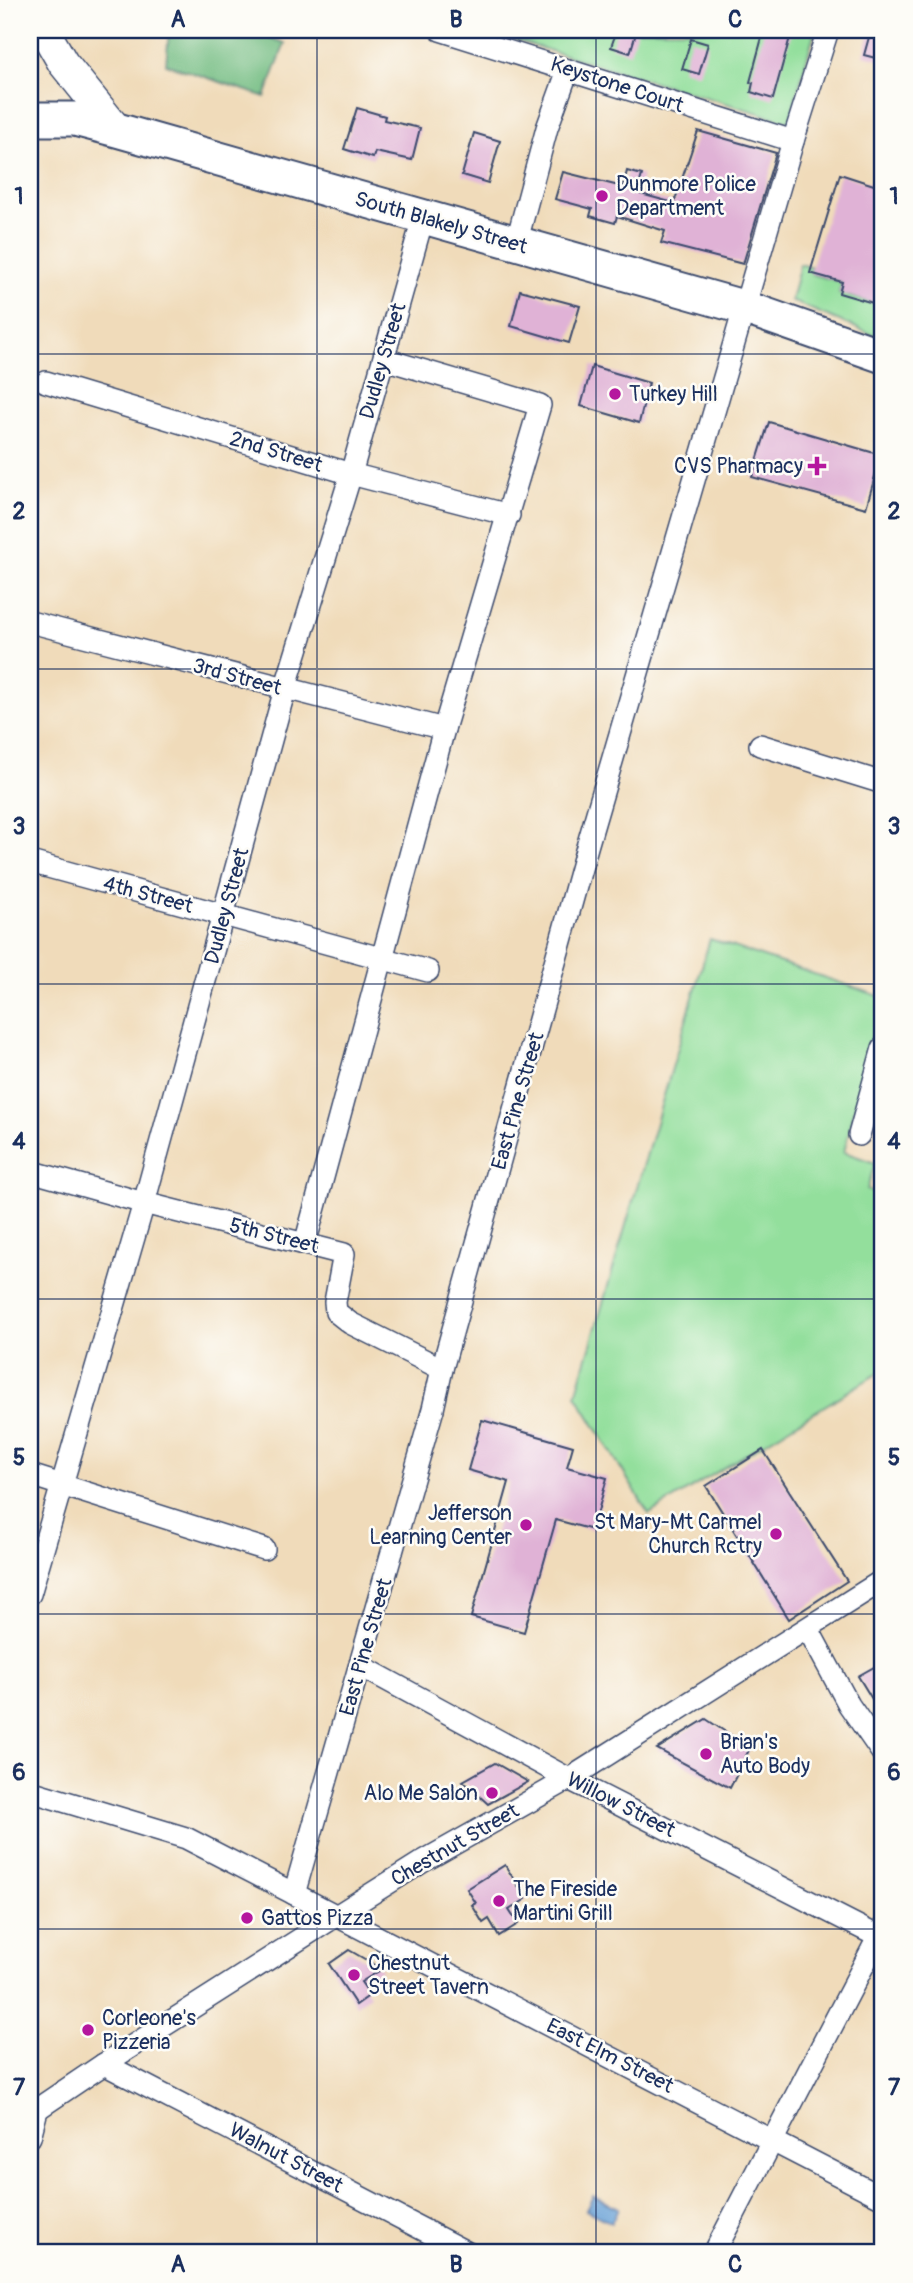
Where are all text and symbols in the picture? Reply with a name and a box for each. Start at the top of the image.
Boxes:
text: A [171,5,186,34]
text: B [449,5,463,34]
text: C [728,5,742,34]
street label: Keystone Court [547,51,688,119]
place label: Dunmore Police Department [616,171,756,222]
text: 1 [15,182,24,211]
text: 1 [890,182,899,211]
street label: South Blakely Street [352,185,531,261]
marker: Dunmore Police Department [594,188,610,204]
street label: Dudley Street [354,299,413,422]
place label: Turkey Hill [629,381,718,408]
marker: Turkey Hill [607,386,623,402]
street label: 2nd Street [226,425,326,479]
place label: CVS Pharmacy [674,453,803,480]
marker: CVS Pharmacy [809,458,825,474]
text: 2 [13,497,26,526]
text: 2 [888,497,901,526]
street label: 3rd Street [190,652,285,702]
text: 3 [13,812,25,841]
text: 3 [888,812,900,841]
street label: Dudley Street [199,844,256,967]
street label: 4th Street [100,870,196,920]
street label: East Pine Street [485,1029,551,1173]
text: 4 [12,1127,26,1156]
text: 4 [887,1127,901,1156]
street label: 5th Street [226,1212,322,1260]
text: 5 [13,1443,25,1472]
text: 5 [888,1443,900,1472]
place label: Jefferson Learning Center [369,1500,512,1551]
place label: St Mary-Mt Carmel Church Rctry [594,1509,762,1560]
marker: Jefferson Learning Center [518,1517,534,1533]
marker: St Mary-Mt Carmel Church Rctry [768,1526,784,1542]
street label: East Pine Street [333,1575,399,1719]
place label: Brian's Auto Body [720,1729,810,1780]
marker: Brian's Auto Body [698,1746,714,1762]
text: 6 [12,1758,26,1787]
text: 6 [887,1758,901,1787]
street label: Willow Street [562,1766,680,1844]
place label: Alo Me Salon [364,1780,478,1807]
marker: Alo Me Salon [484,1785,500,1801]
street label: Chestnut Street [386,1797,524,1893]
place label: The Fireside Martini Grill [513,1876,618,1927]
marker: The Fireside Martini Grill [491,1893,507,1909]
place label: Gattos Pizza [261,1905,373,1932]
marker: Gattos Pizza [239,1910,255,1926]
place label: Chestnut Street Tavern [368,1950,489,2001]
marker: Chestnut Street Tavern [346,1967,362,1983]
place label: Corleone's Pizzeria [102,2005,197,2056]
street label: East Elm Street [542,2012,679,2100]
marker: Corleone's Pizzeria [80,2022,96,2038]
text: 7 [13,2073,26,2102]
text: 7 [888,2073,901,2102]
street label: Walnut Street [224,2117,348,2200]
text: A [171,2250,186,2279]
text: B [449,2250,463,2279]
text: C [728,2250,742,2279]

